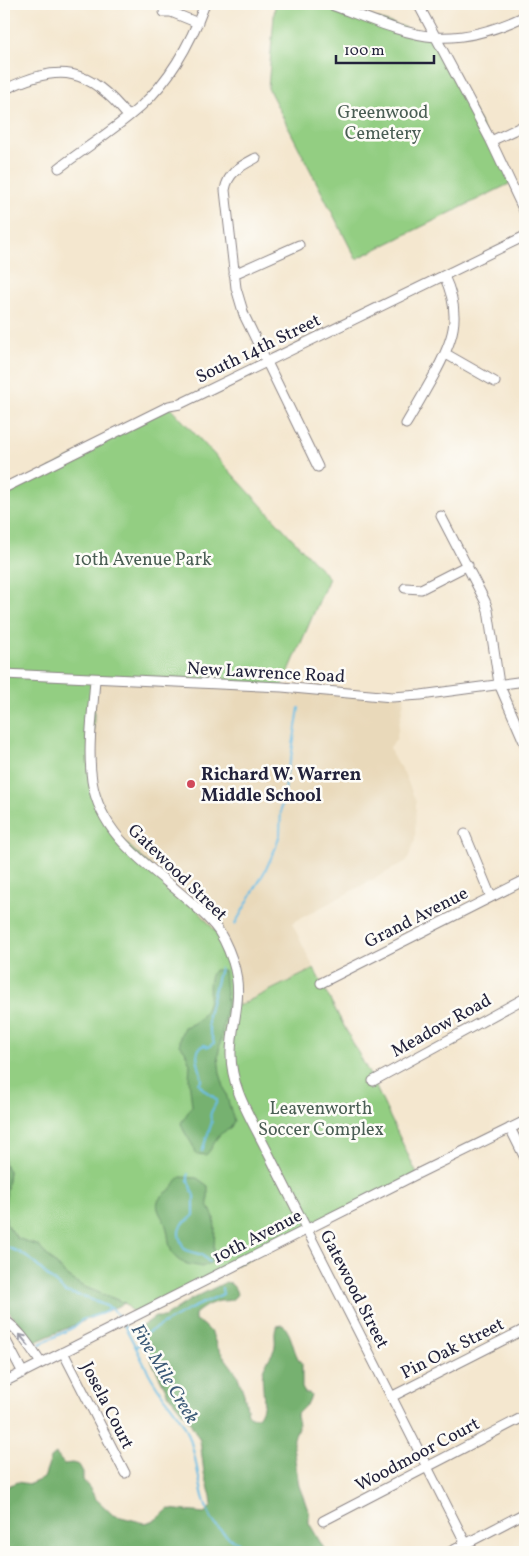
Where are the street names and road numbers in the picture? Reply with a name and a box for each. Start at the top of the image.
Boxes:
street label: South 14th Street [192,308,325,390]
street label: New Lawrence Road [186,657,346,690]
street label: Gatewood Street [121,819,232,927]
street label: Grand Avenue [361,882,473,955]
street label: Meadow Road [387,988,496,1064]
street label: 10th Avenue [209,1204,307,1271]
street label: Gatewood Street [313,1226,394,1353]
street label: Pin Oak Street [397,1313,509,1386]
street label: Josela Court [74,1358,139,1454]
street label: Woodmoor Court [351,1412,484,1499]

